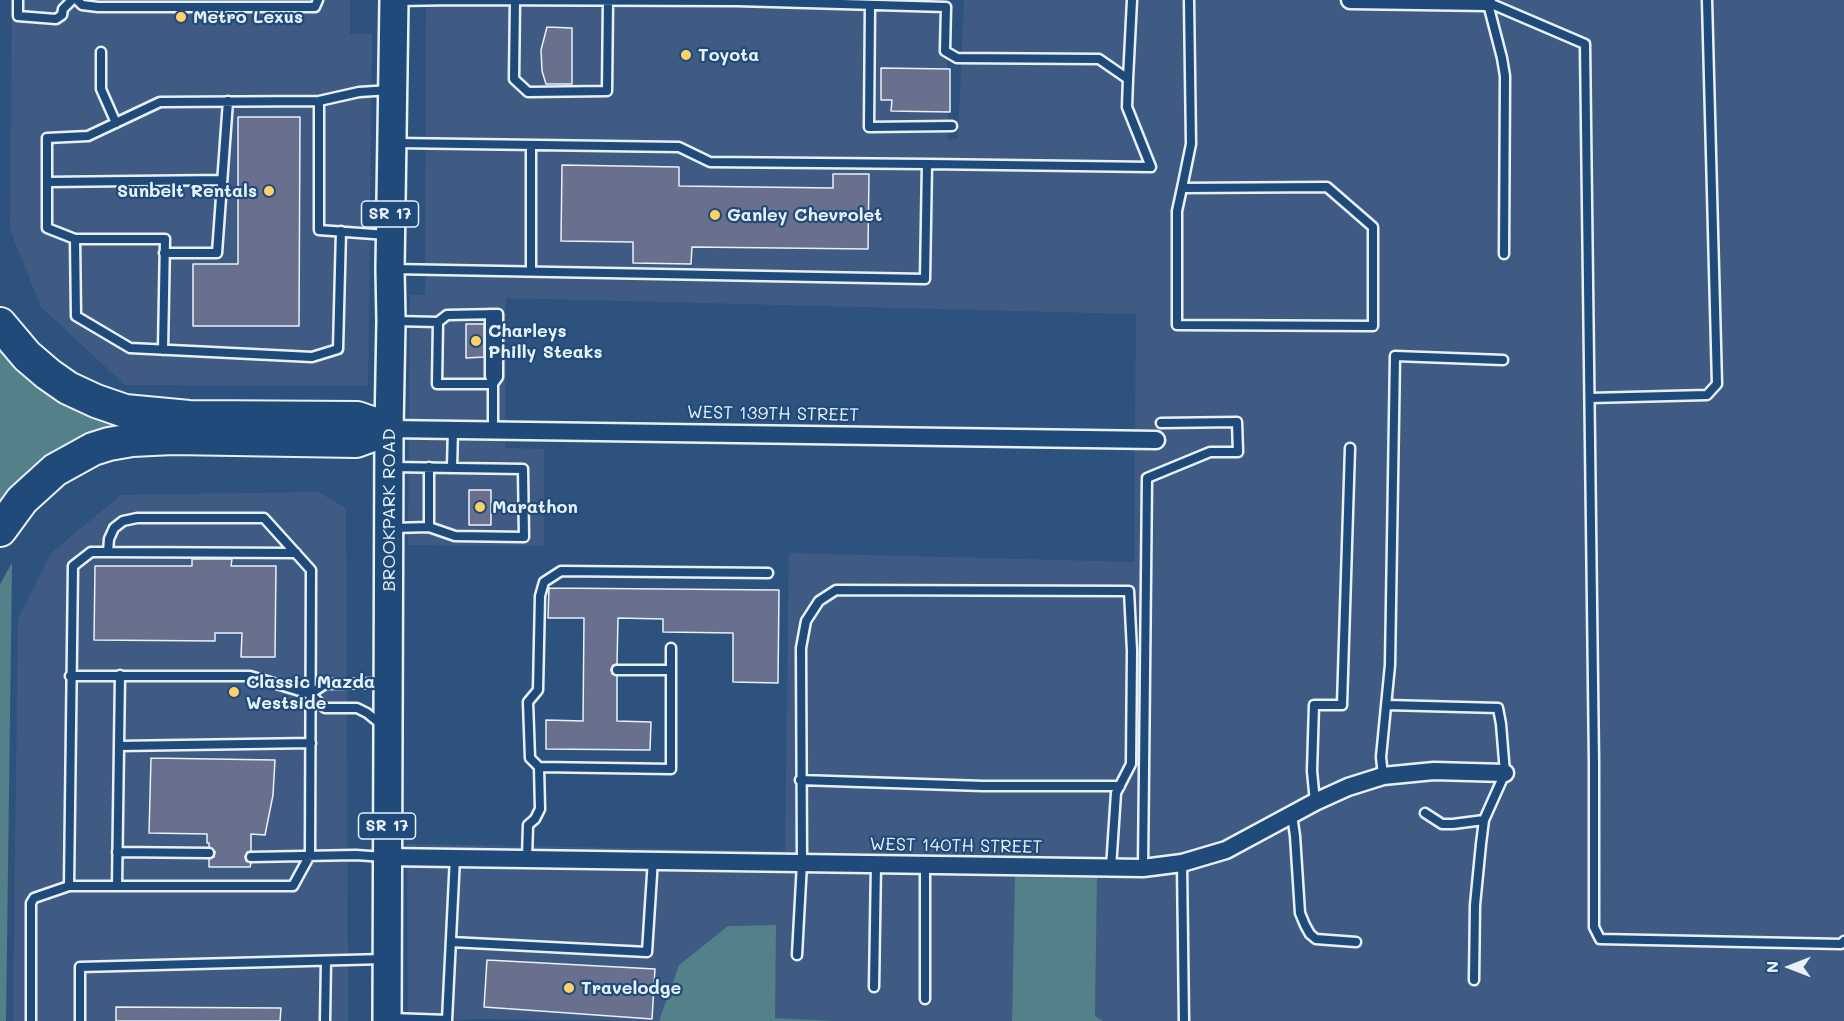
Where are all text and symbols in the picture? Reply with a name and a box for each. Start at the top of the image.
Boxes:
place label: Metro Lexus [193,6,303,28]
marker: Metro Lexus [174,10,188,24]
place label: Toyota [698,44,759,66]
marker: Toyota [679,48,693,62]
place label: Sunbelt Rentals [117,180,257,202]
marker: Sunbelt Rentals [262,184,276,198]
road number: SR 17 [362,201,418,227]
place label: Ganley Chevrolet [727,204,882,226]
marker: Ganley Chevrolet [708,208,722,222]
place label: Charleys Philly Steaks [488,320,603,362]
marker: Charleys Philly Steaks [469,334,483,348]
street label: WEST 139TH STREET [687,402,859,426]
street label: BROOKPARK ROAD [378,428,400,592]
place label: Marathon [492,496,578,518]
marker: Marathon [473,500,487,514]
place label: Classic Mazda Westside [246,671,375,714]
marker: Classic Mazda Westside [227,685,241,699]
road number: SR 17 [358,813,416,839]
street label: WEST 140TH STREET [869,834,1043,858]
north arrow [1760,937,1820,997]
text: N [1761,961,1782,973]
place label: Travelodge [581,977,681,999]
marker: Travelodge [562,981,576,995]

